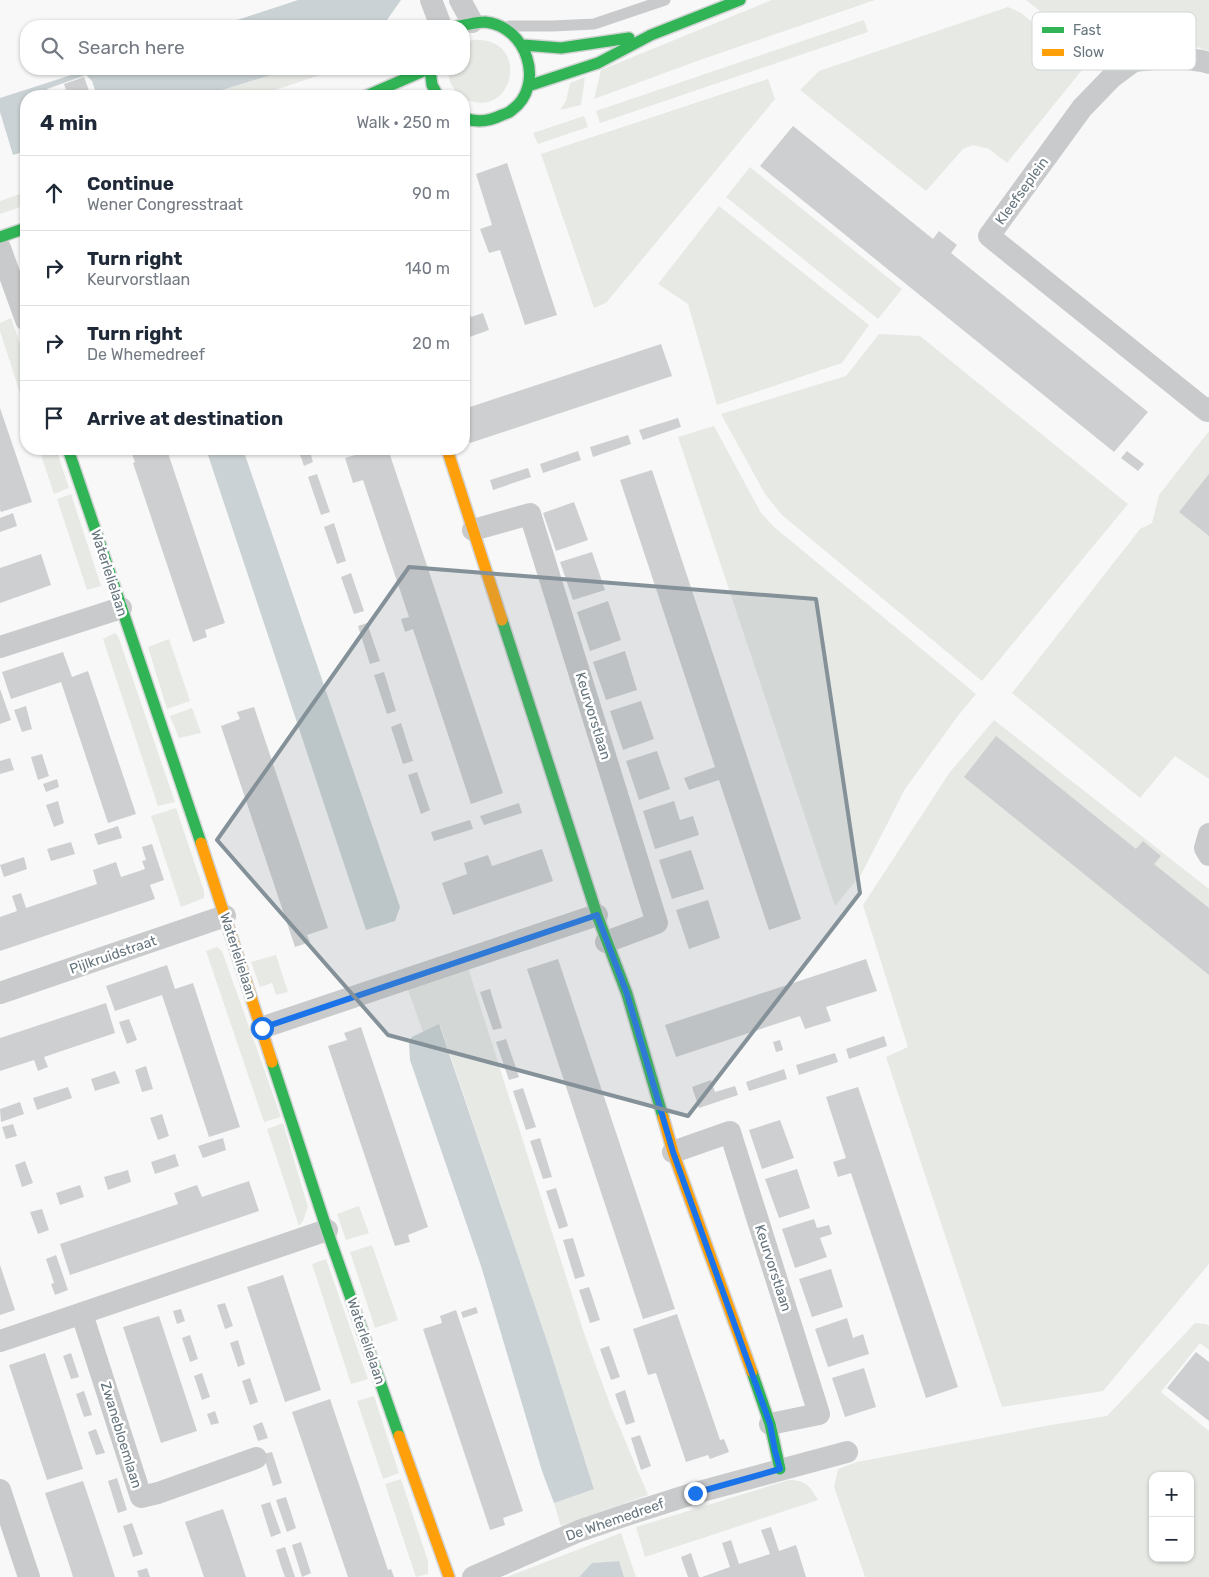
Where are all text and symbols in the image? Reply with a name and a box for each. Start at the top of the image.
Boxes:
legend [1032,12,1196,70]
search box [20,20,470,75]
text: Fast [1073,22,1102,39]
icon: search [38,34,66,62]
text: Search here [78,36,185,59]
text: Slow [1073,44,1104,61]
text: 4 min [40,110,98,135]
text: Walk · 250 m [356,113,450,132]
street label: Kleefseplein [992,154,1052,228]
text: Continue [87,172,174,195]
icon: ahead [40,179,68,207]
text: 90 m [412,184,450,203]
text: Wener Congresstraat [87,195,243,214]
text: Turn right [87,247,182,270]
icon: right [40,254,68,282]
text: 140 m [405,259,450,278]
text: Keurvorstlaan [87,270,190,289]
text: Turn right [87,322,182,345]
icon: right [40,329,68,357]
text: 20 m [412,334,450,353]
text: De Whemedreef [87,345,205,364]
icon: arrive [40,404,68,432]
text: Arrive at destination [87,407,283,430]
street label: Waterlelielaan [87,527,131,619]
street label: Keurvorstlaan [572,670,614,762]
street label: Waterlelielaan [216,910,260,1002]
street label: Pijlkruidstraat [67,932,159,978]
route start [251,1017,274,1040]
street label: Keurvorstlaan [751,1222,795,1314]
street label: Waterlelielaan [343,1295,389,1387]
street label: Zwanebloemlaan [97,1380,145,1490]
map controls [1149,1472,1194,1562]
button: + [1149,1472,1194,1517]
route end [684,1482,707,1505]
street label: De Whemedreef [564,1495,667,1545]
button: − [1149,1517,1194,1562]

